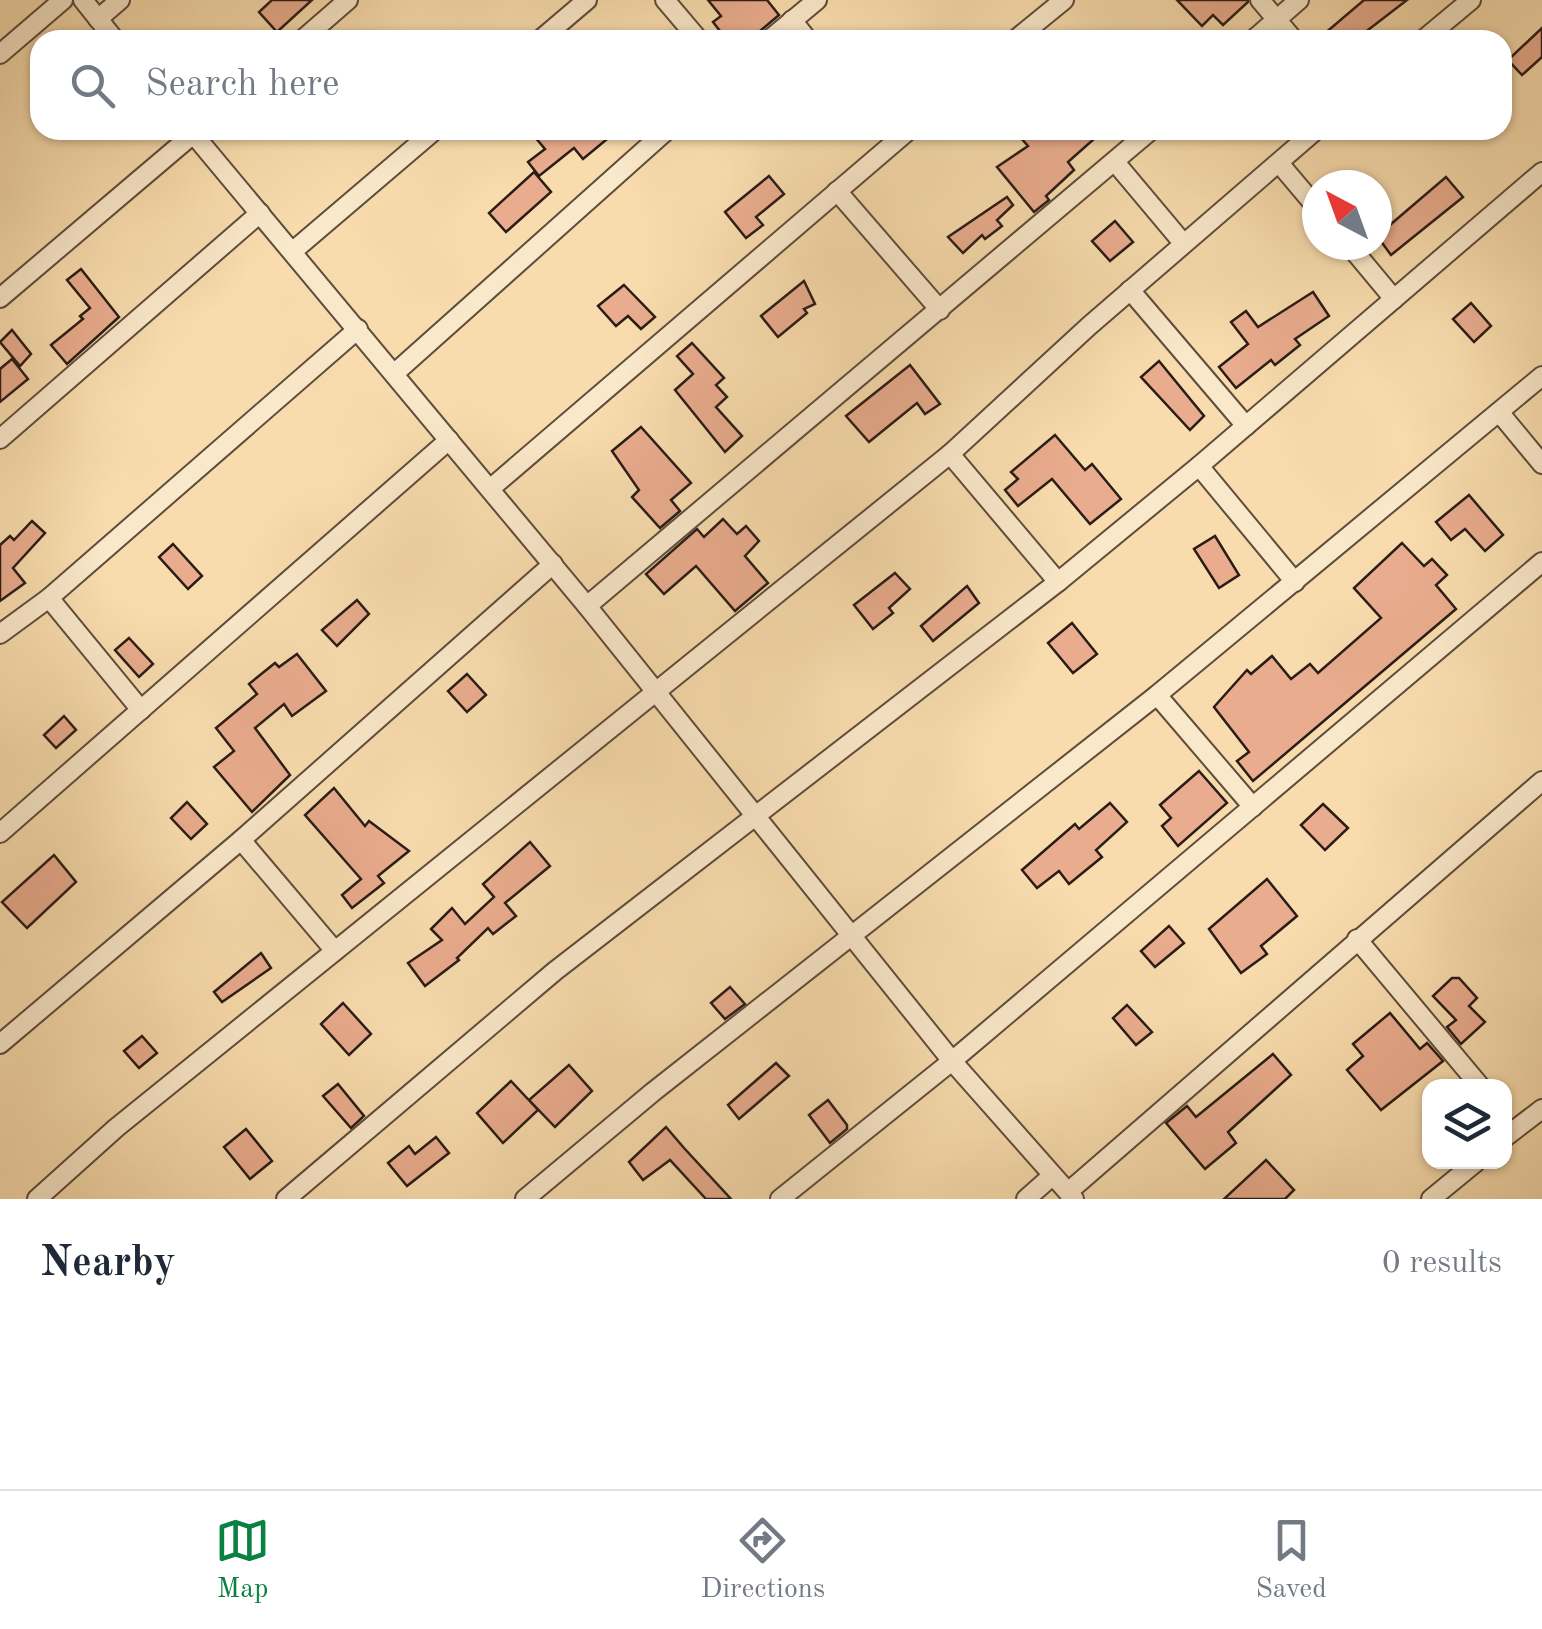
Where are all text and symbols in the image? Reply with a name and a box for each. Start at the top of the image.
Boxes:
search box [30,30,1512,140]
icon: search [65,58,120,113]
text: Search here [145,66,340,104]
north arrow [1302,170,1392,260]
map controls [1422,1079,1512,1169]
button: layers [1422,1079,1512,1169]
text: Nearby [40,1243,176,1285]
text: 0 results [1382,1248,1502,1280]
tab: Map [215,1513,270,1608]
tab: Directions [701,1513,825,1608]
tab: Saved [1255,1513,1327,1608]

